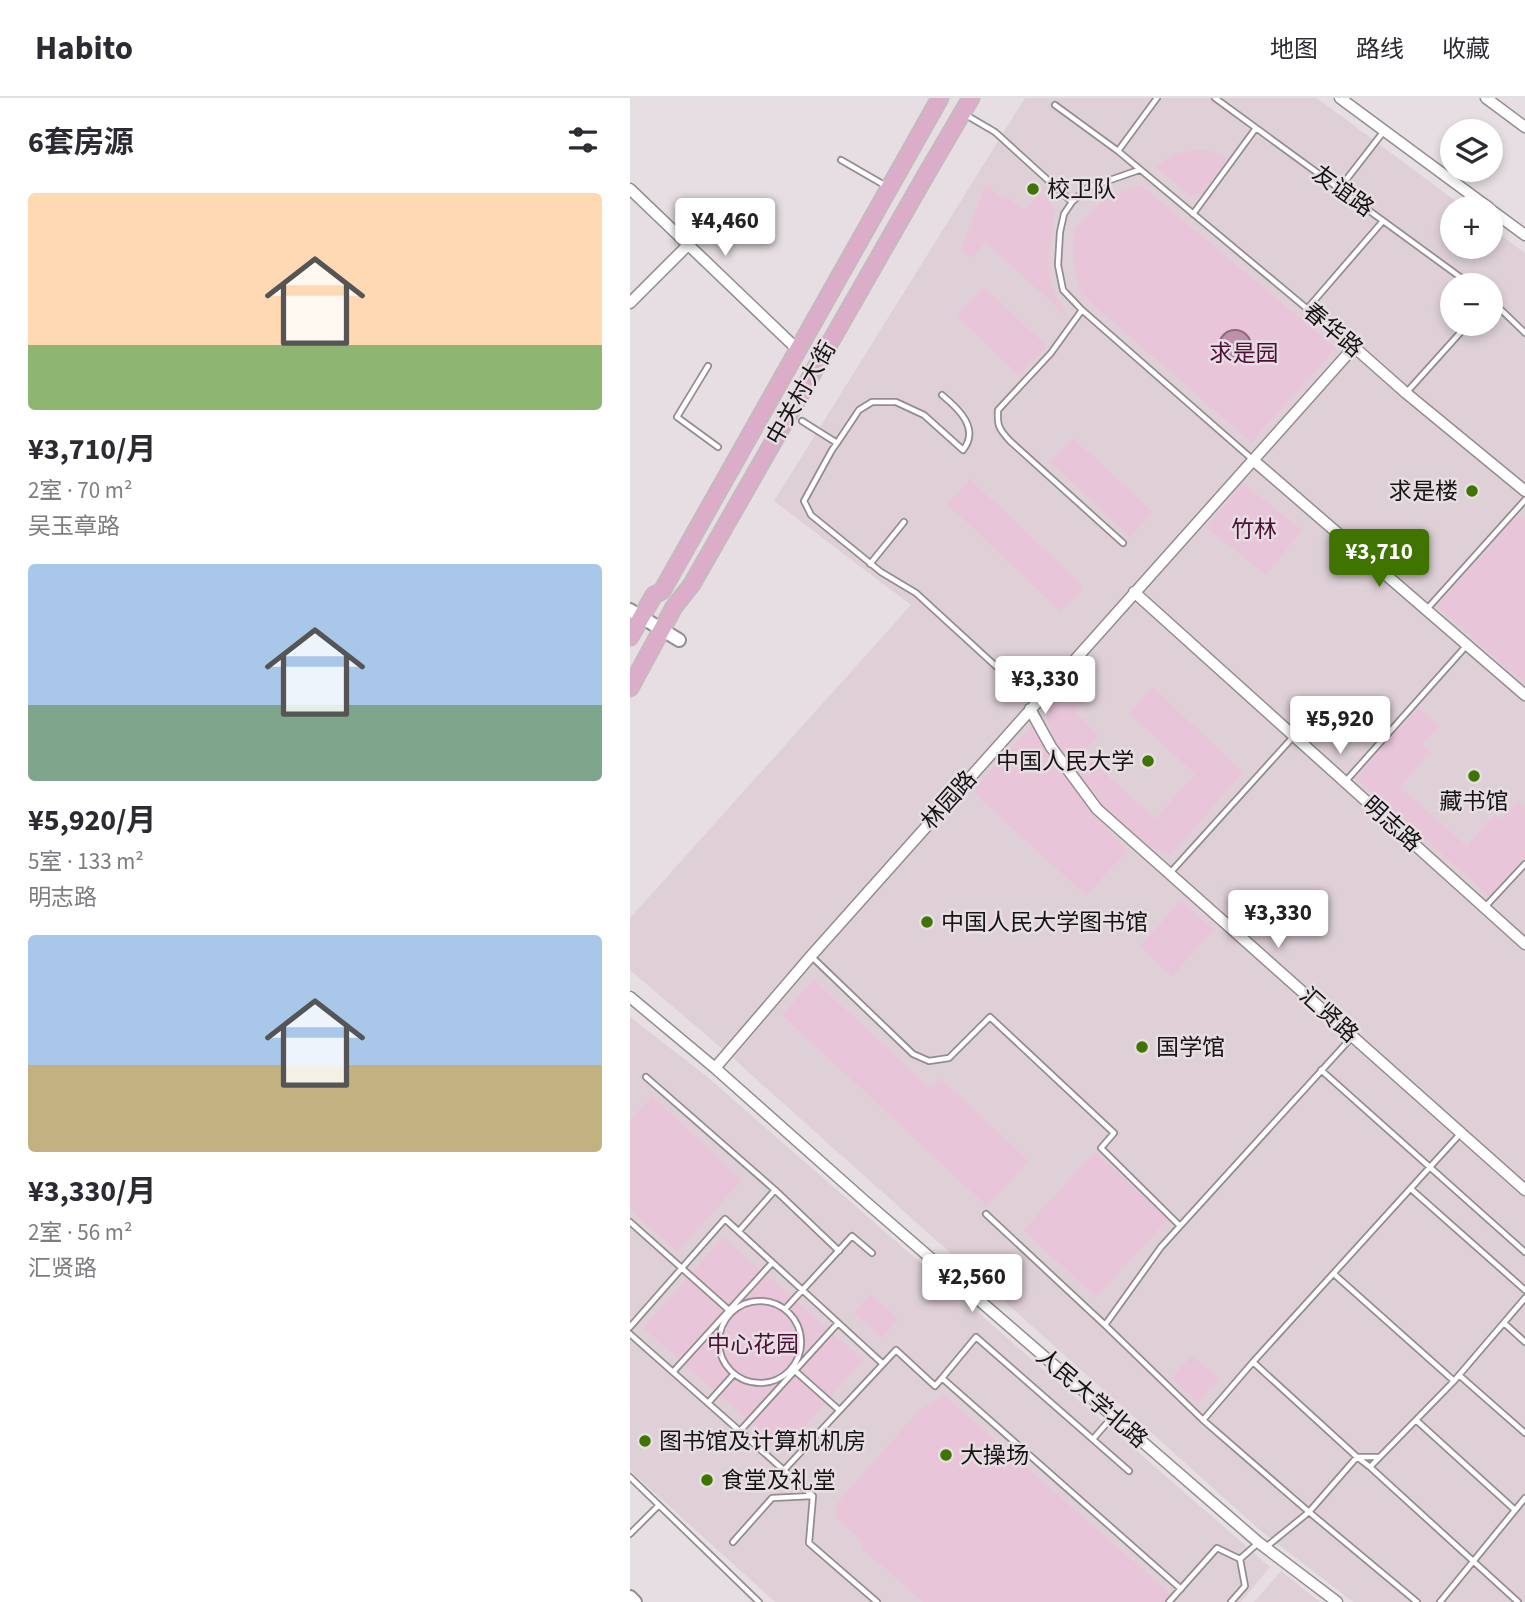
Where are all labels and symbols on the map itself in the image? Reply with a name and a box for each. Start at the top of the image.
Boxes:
street label: 友谊路 [1305,157,1381,225]
place label: 校卫队 [1047,173,1116,206]
marker: 校卫队 [1025,181,1041,197]
pin: ¥4,460 [668,198,782,258]
street label: 春华路 [1296,295,1370,365]
street label: 中关村大街 [758,335,844,451]
park label: 求是园 [1210,337,1279,370]
place label: 求是楼 [1389,475,1458,508]
marker: 求是楼 [1464,483,1480,499]
park label: 竹林 [1231,513,1277,546]
pin: ¥3,710 [1322,530,1436,589]
pin: ¥3,330 [988,656,1102,716]
pin: ¥5,920 [1283,696,1397,756]
place label: 中国人民大学 [996,745,1134,778]
marker: 中国人民大学 [1140,753,1156,769]
street label: 林园路 [914,763,984,837]
marker: 藏书馆 [1466,768,1482,784]
place label: 藏书馆 [1440,785,1509,818]
street label: 明志路 [1355,789,1429,859]
pin: ¥3,330 [1221,890,1335,950]
place label: 中国人民大学图书馆 [941,906,1148,939]
marker: 中国人民大学图书馆 [919,914,935,930]
street label: 汇贤路 [1292,980,1366,1050]
place label: 国学馆 [1156,1031,1225,1064]
marker: 国学馆 [1134,1039,1150,1055]
pin: ¥2,560 [915,1254,1029,1314]
park label: 中心花园 [707,1328,799,1361]
street label: 人民大学北路 [1029,1340,1155,1456]
place label: 图书馆及计算机机房 [659,1425,866,1458]
marker: 图书馆及计算机机房 [637,1433,653,1449]
place label: 大操场 [960,1439,1029,1472]
marker: 大操场 [938,1447,954,1463]
place label: 食堂及礼堂 [721,1464,836,1497]
marker: 食堂及礼堂 [699,1472,715,1488]

